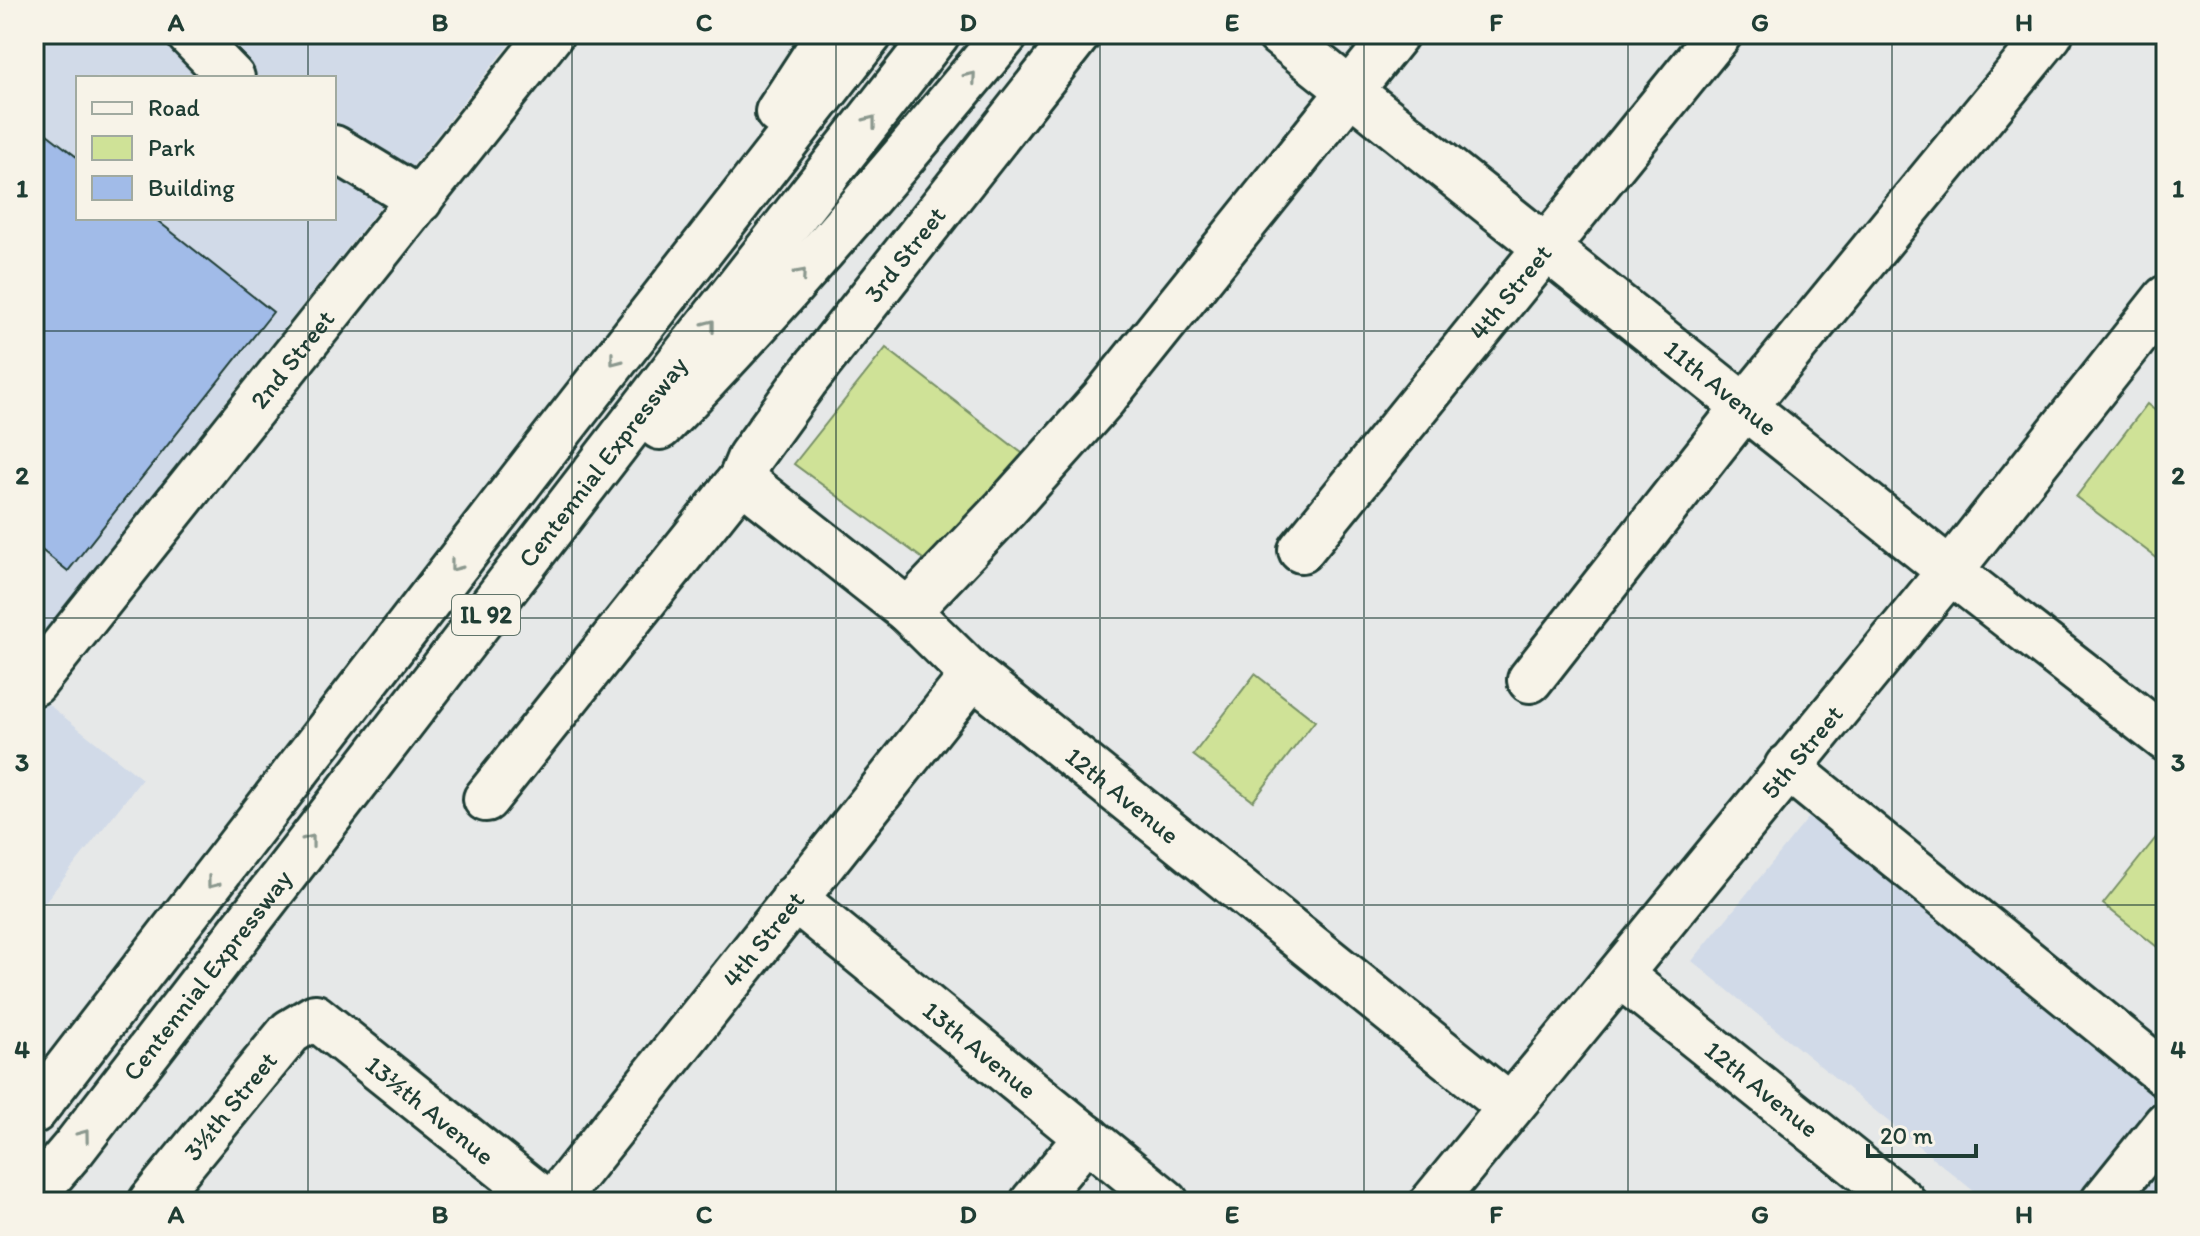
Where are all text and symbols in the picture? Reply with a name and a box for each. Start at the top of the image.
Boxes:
text: A [167,6,185,38]
text: B [432,6,449,38]
text: C [696,6,713,38]
text: D [959,6,977,38]
text: E [1225,6,1239,38]
text: F [1489,6,1503,38]
text: G [1751,6,1769,38]
text: H [2015,6,2033,38]
one-way arrow [961,72,976,86]
legend [76,76,336,220]
text: Road [148,93,200,122]
one-way arrow [861,116,876,130]
text: Park [148,133,195,162]
text: 1 [16,172,28,204]
text: 1 [2172,172,2184,204]
text: Building [148,173,235,202]
street label: 3rd Street [857,200,953,309]
street label: 4th Street [1462,238,1558,346]
one-way arrow [791,268,805,283]
street label: 2nd Street [243,303,341,415]
one-way arrow [700,319,714,334]
street label: 11th Avenue [1658,333,1784,443]
street label: Centennial Expressway [511,350,694,574]
one-way arrow [610,351,625,365]
text: 2 [15,459,29,491]
text: 2 [2171,459,2185,491]
one-way arrow [451,557,465,571]
road number: IL 92 [452,595,520,635]
street label: 5th Street [1754,698,1850,805]
street label: 12th Avenue [1059,740,1186,851]
text: 3 [15,746,29,778]
text: 3 [2171,746,2185,778]
one-way arrow [300,834,314,848]
street label: Centennial Expressway [116,863,299,1087]
one-way arrow [207,874,221,889]
street label: 4th Street [715,884,811,993]
street label: 13th Avenue [916,994,1043,1106]
text: 4 [14,1033,30,1065]
street label: 12th Avenue [1698,1033,1826,1144]
text: 4 [2170,1033,2186,1065]
street label: 3½th Street [176,1045,284,1167]
street label: 13½th Avenue [359,1048,501,1172]
scale bar [1868,1108,1976,1158]
text: 20 m [1880,1121,1933,1150]
one-way arrow [74,1129,88,1144]
text: A [167,1198,185,1230]
text: B [432,1198,449,1230]
text: C [696,1198,713,1230]
text: D [959,1198,977,1230]
text: E [1225,1198,1239,1230]
text: F [1489,1198,1503,1230]
text: G [1751,1198,1769,1230]
text: H [2015,1198,2033,1230]

